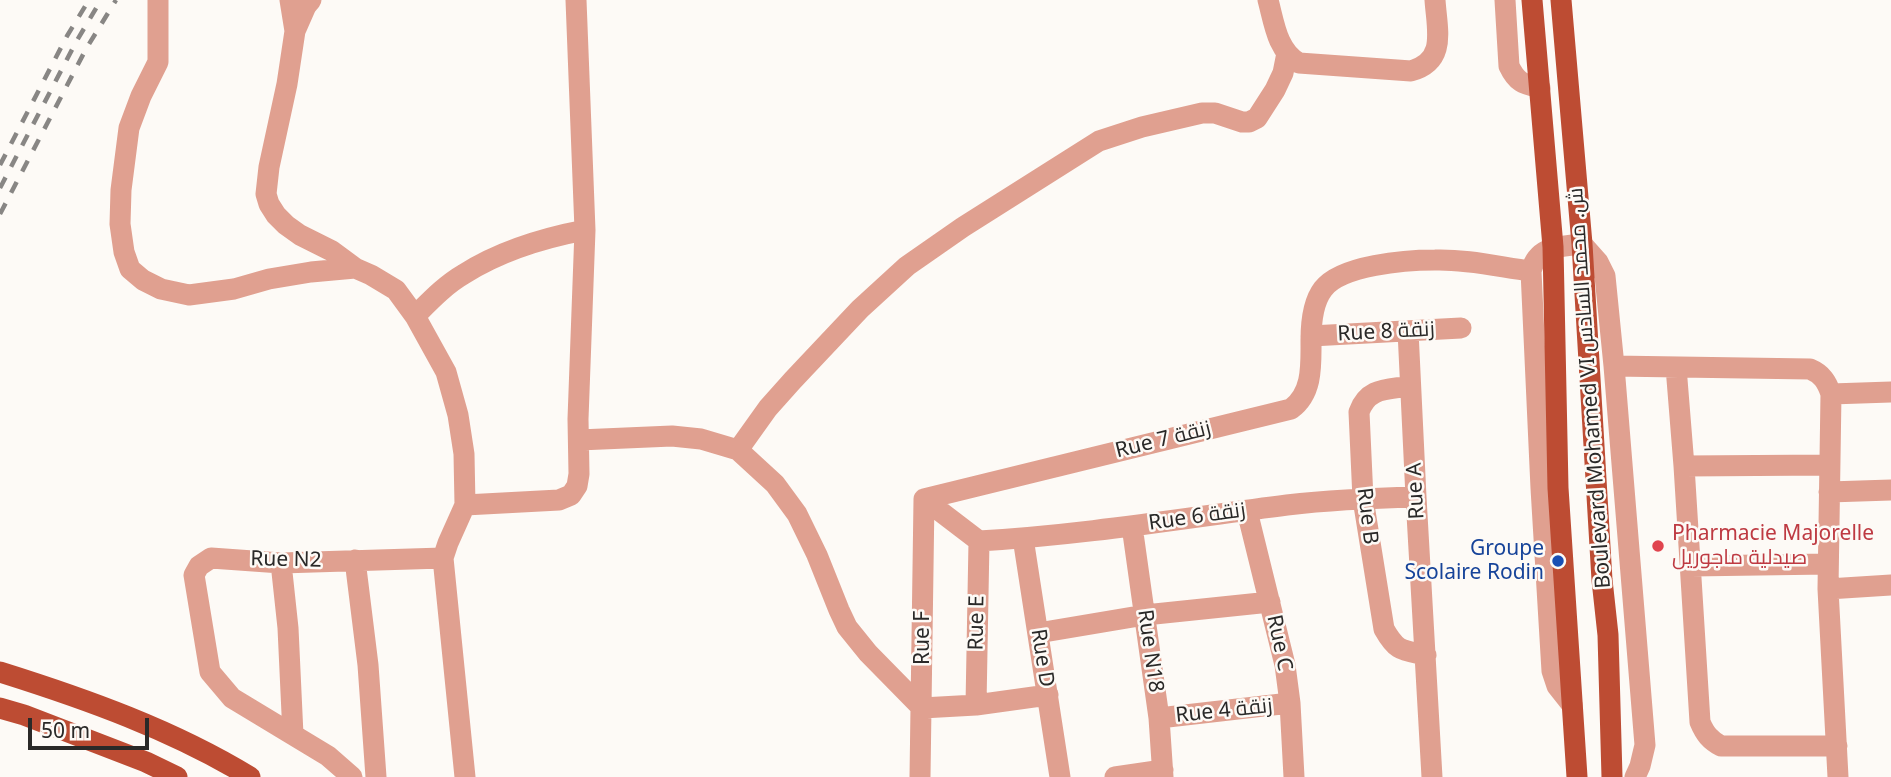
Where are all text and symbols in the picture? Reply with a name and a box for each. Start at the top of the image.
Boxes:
street label: Boulevard Mohamed VI ش. محمد السادس [1563,187,1617,589]
street label: Rue 8 زنقة [1337,317,1435,347]
street label: Rue 7 زنقة [1113,416,1213,464]
street label: Rue A [1402,462,1430,520]
street label: Rue B [1351,486,1383,546]
street label: Rue 6 زنقة [1147,498,1247,536]
place label: Pharmacie Majorelle صيدلية ماجوريل [1672,521,1874,571]
place label: Groupe Scolaire Rodin [1404,536,1544,586]
marker: Pharmacie Majorelle صيدلية ماجوريل [1650,538,1666,554]
street label: Rue N2 [250,547,322,573]
marker: Groupe Scolaire Rodin [1550,553,1566,569]
street label: Rue E [964,595,990,651]
street label: Rue N18 [1132,608,1168,694]
street label: Rue F [910,611,936,665]
street label: Rue C [1261,613,1297,673]
street label: Rue D [1025,627,1059,689]
street label: Rue 4 زنقة [1174,693,1274,729]
scale bar [32,704,152,748]
text: 50 m [41,716,90,744]

